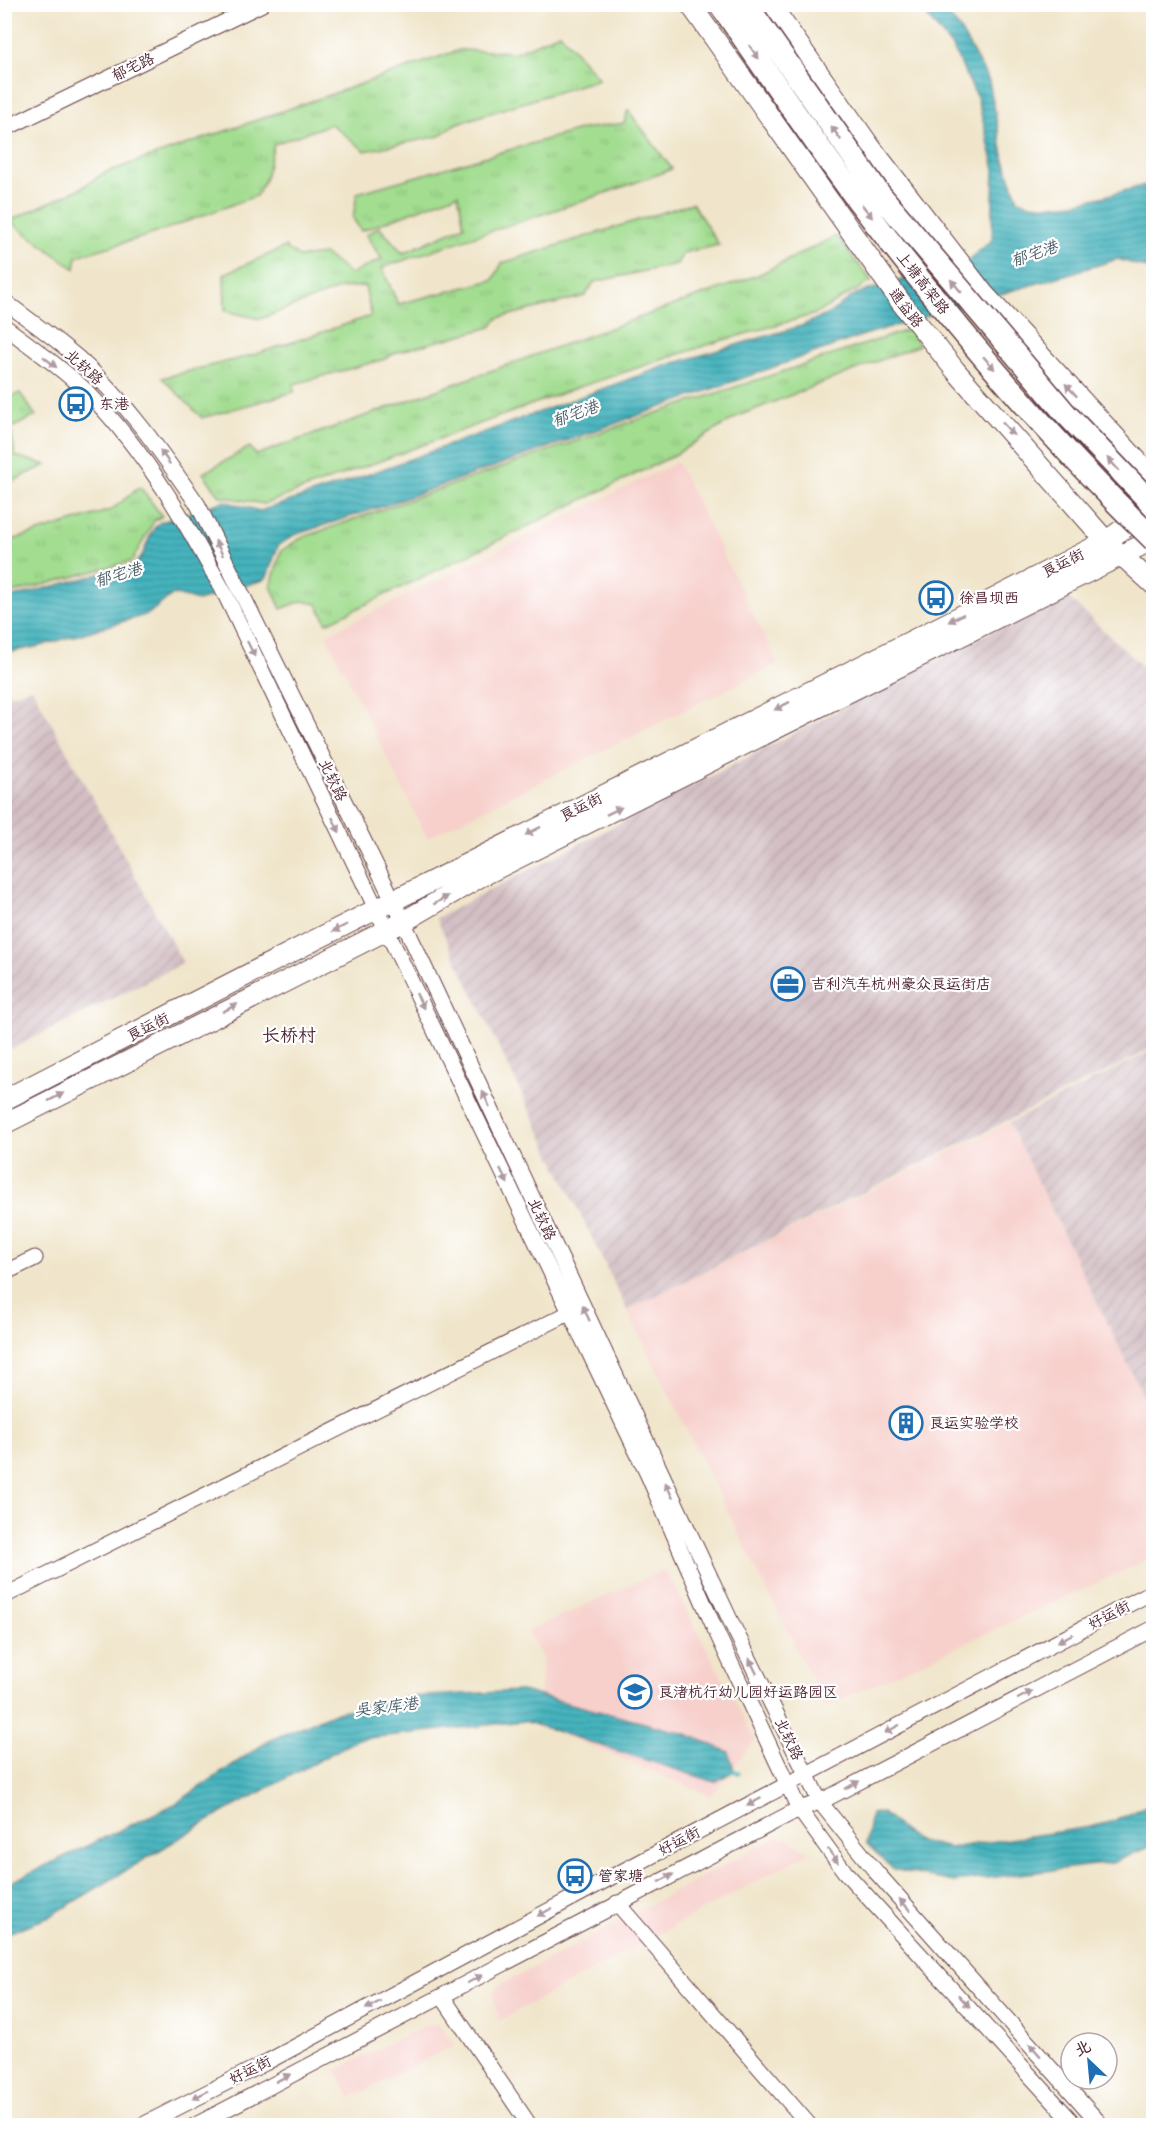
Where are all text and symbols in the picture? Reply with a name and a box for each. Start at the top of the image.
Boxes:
one-way arrow [748,44,760,60]
street label: 郁宅路 [107,45,158,86]
one-way arrow [830,125,842,141]
one-way arrow [860,203,873,219]
water label: 郁宅港 [1007,232,1062,271]
street label: 上塘高架路 [892,245,956,319]
one-way arrow [950,279,963,294]
street label: 通益路 [884,282,930,332]
street label: 北软路 [61,342,109,389]
one-way arrow [42,355,57,368]
one-way arrow [982,355,995,370]
one-way arrow [1064,382,1078,397]
bus stop icon: 东港 [58,386,94,422]
place label: 东港 [99,391,130,414]
water label: 郁宅港 [548,392,603,432]
one-way arrow [1001,422,1015,437]
one-way arrow [160,449,171,465]
one-way arrow [1106,456,1120,471]
one-way arrow [215,539,225,557]
street label: 良运街 [1037,541,1088,582]
water label: 郁宅港 [91,554,146,592]
bus stop icon: 徐昌坝西 [918,580,954,616]
place label: 徐昌坝西 [959,585,1019,608]
one-way arrow [948,613,965,623]
one-way arrow [247,640,256,657]
one-way arrow [773,701,790,711]
street label: 北软路 [314,754,355,805]
street label: 良运街 [555,785,606,826]
one-way arrow [606,807,623,816]
one-way arrow [331,816,341,833]
one-way arrow [524,826,541,836]
one-way arrow [433,895,450,905]
one-way arrow [331,923,348,932]
office icon: 吉利汽车杭州豪众良运街店 [770,966,806,1002]
place label: 吉利汽车杭州豪众良运街店 [811,971,991,994]
one-way arrow [416,992,425,1009]
one-way arrow [221,1003,238,1012]
street label: 良运街 [122,1005,173,1046]
district label: 长桥村 [262,1020,316,1047]
one-way arrow [481,1090,490,1107]
one-way arrow [48,1092,65,1102]
one-way arrow [500,1168,509,1185]
street label: 北软路 [523,1193,563,1244]
one-way arrow [582,1305,591,1322]
building icon: 良运实验学校 [888,1405,924,1441]
place label: 良运实验学校 [929,1410,1019,1433]
one-way arrow [664,1480,674,1498]
street label: 好运街 [1083,1593,1134,1634]
one-way arrow [1056,1633,1073,1643]
one-way arrow [748,1657,757,1674]
school or university icon: 良渚杭行幼儿园好运路园区 [617,1674,653,1710]
place label: 良渚杭行幼儿园好运路园区 [658,1679,838,1702]
water label: 吴家库港 [353,1689,421,1721]
one-way arrow [1016,1690,1034,1700]
street label: 北软路 [770,1713,811,1764]
one-way arrow [884,1724,901,1734]
one-way arrow [844,1780,861,1790]
one-way arrow [746,1797,763,1807]
street label: 好运街 [653,1819,704,1860]
one-way arrow [827,1848,839,1864]
bus stop icon: 管家塘 [557,1858,593,1894]
place label: 管家塘 [598,1863,643,1886]
one-way arrow [658,1873,675,1883]
one-way arrow [898,1897,912,1912]
one-way arrow [536,1907,553,1917]
one-way arrow [467,1974,484,1984]
one-way arrow [957,1993,970,2008]
one-way arrow [364,2000,381,2010]
north arrow [1059,2031,1119,2091]
text: 北 [1070,2032,1094,2061]
one-way arrow [1029,2043,1042,2058]
street label: 好运街 [224,2048,275,2089]
one-way arrow [274,2074,292,2084]
one-way arrow [192,2091,209,2100]

